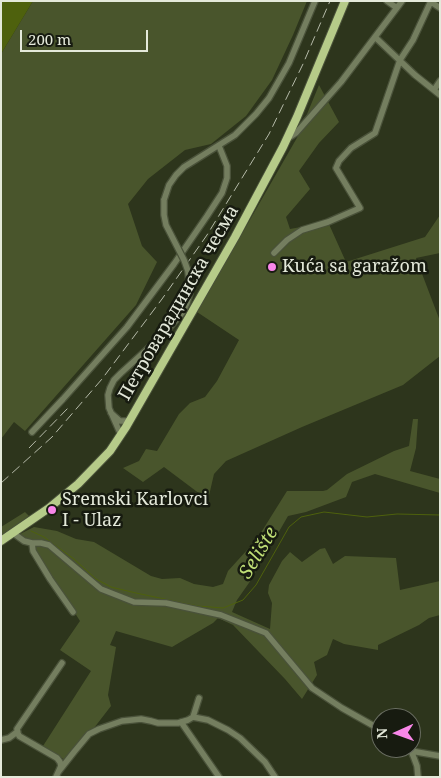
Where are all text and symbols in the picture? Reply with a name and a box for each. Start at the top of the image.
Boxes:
scale bar [22,20,150,52]
text: 200 m [28,29,71,49]
street label: Петроварадинска чесма [114,202,244,404]
place label: Kuća sa garažom [282,256,427,278]
marker: Kuća sa garažom [266,261,278,273]
place label: Sremski Karlovci I - Ulaz [62,489,208,532]
marker: Sremski Karlovci I - Ulaz [46,504,58,516]
water label: Selište [235,523,283,583]
north arrow [371,708,421,758]
text: N [372,728,391,739]

